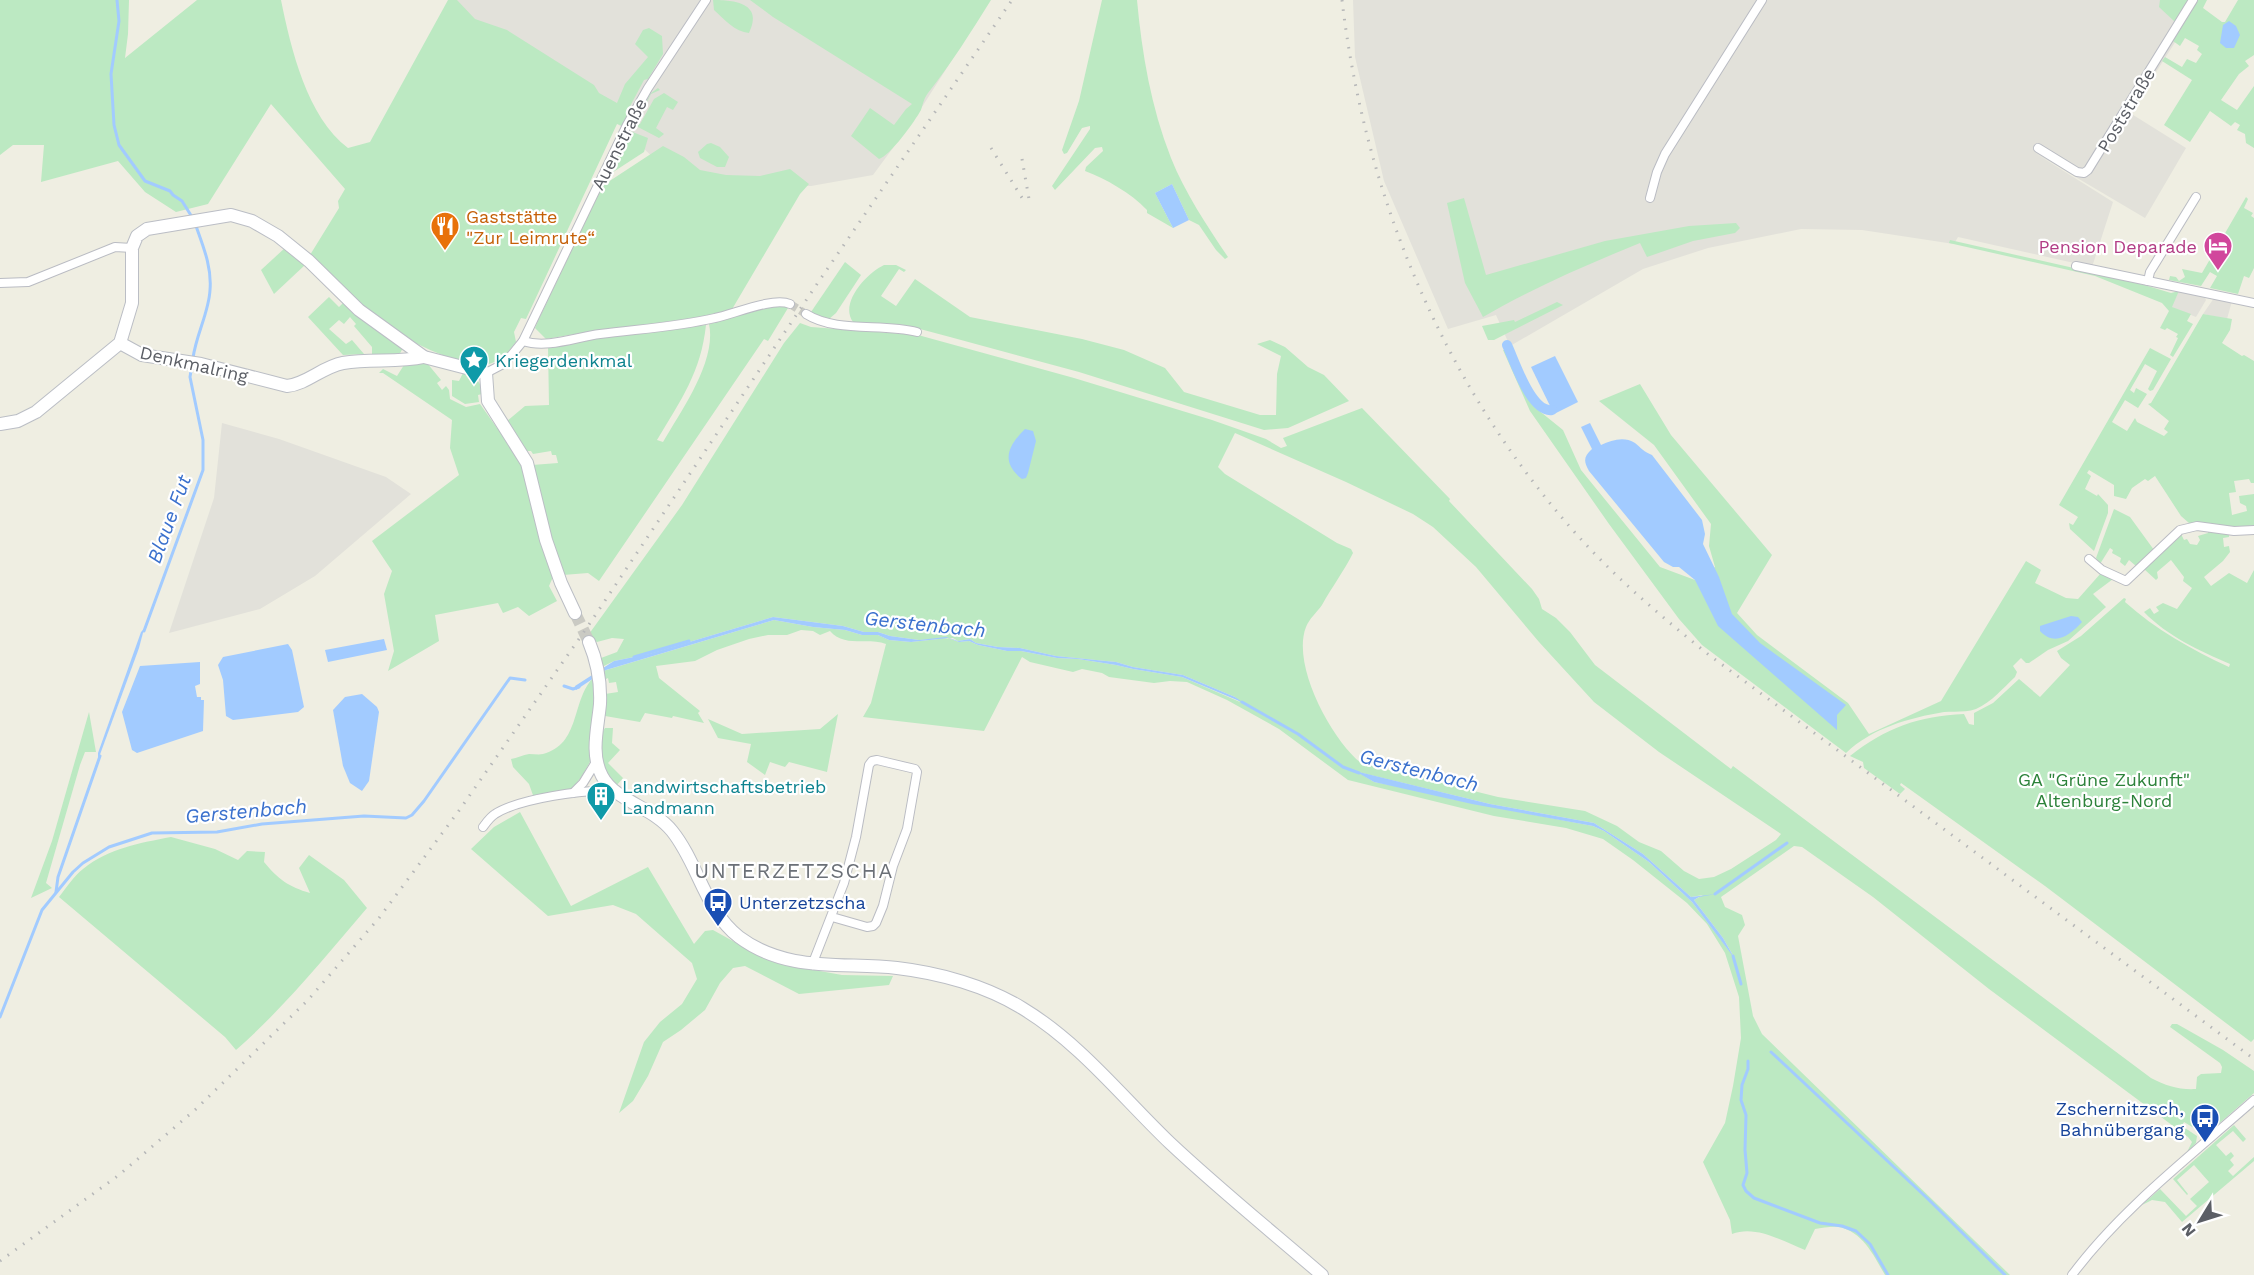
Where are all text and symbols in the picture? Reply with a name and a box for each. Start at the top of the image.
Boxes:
street label: Poststraße [2093,64,2159,156]
street label: Auenstraße [587,95,651,193]
place label: Gaststätte "Zur Leimrute“ [466,206,595,248]
restaurant icon: Gaststätte "Zur Leimrute“ [429,210,461,252]
hotel icon: Pension Deparade [2202,230,2234,272]
place label: Pension Deparade [2039,236,2197,257]
street label: Denkmalring [138,341,251,387]
place icon: Kriegerdenkmal [458,344,490,386]
place label: Kriegerdenkmal [495,350,633,371]
water label: Blaue Fut [142,471,196,566]
water label: Gerstenbach [863,606,987,642]
water label: Gerstenbach [1357,744,1481,796]
park label: GA "Grüne Zukunft" Altenburg-Nord [2018,769,2190,811]
place label: Landwirtschaftsbetrieb Landmann [622,776,826,818]
building icon: Landwirtschaftsbetrieb Landmann [585,780,617,822]
water label: Gerstenbach [184,794,308,828]
district label: UNTERZETZSCHA [694,858,894,883]
bus stop icon: Unterzetzscha [702,886,734,928]
place label: Unterzetzscha [739,892,866,913]
place label: Zschernitzsch, Bahnübergang [2056,1098,2184,1140]
bus stop icon: Zschernitzsch, Bahnübergang [2189,1102,2221,1144]
north arrow [2170,1191,2230,1251]
text: N [2177,1219,2200,1240]

